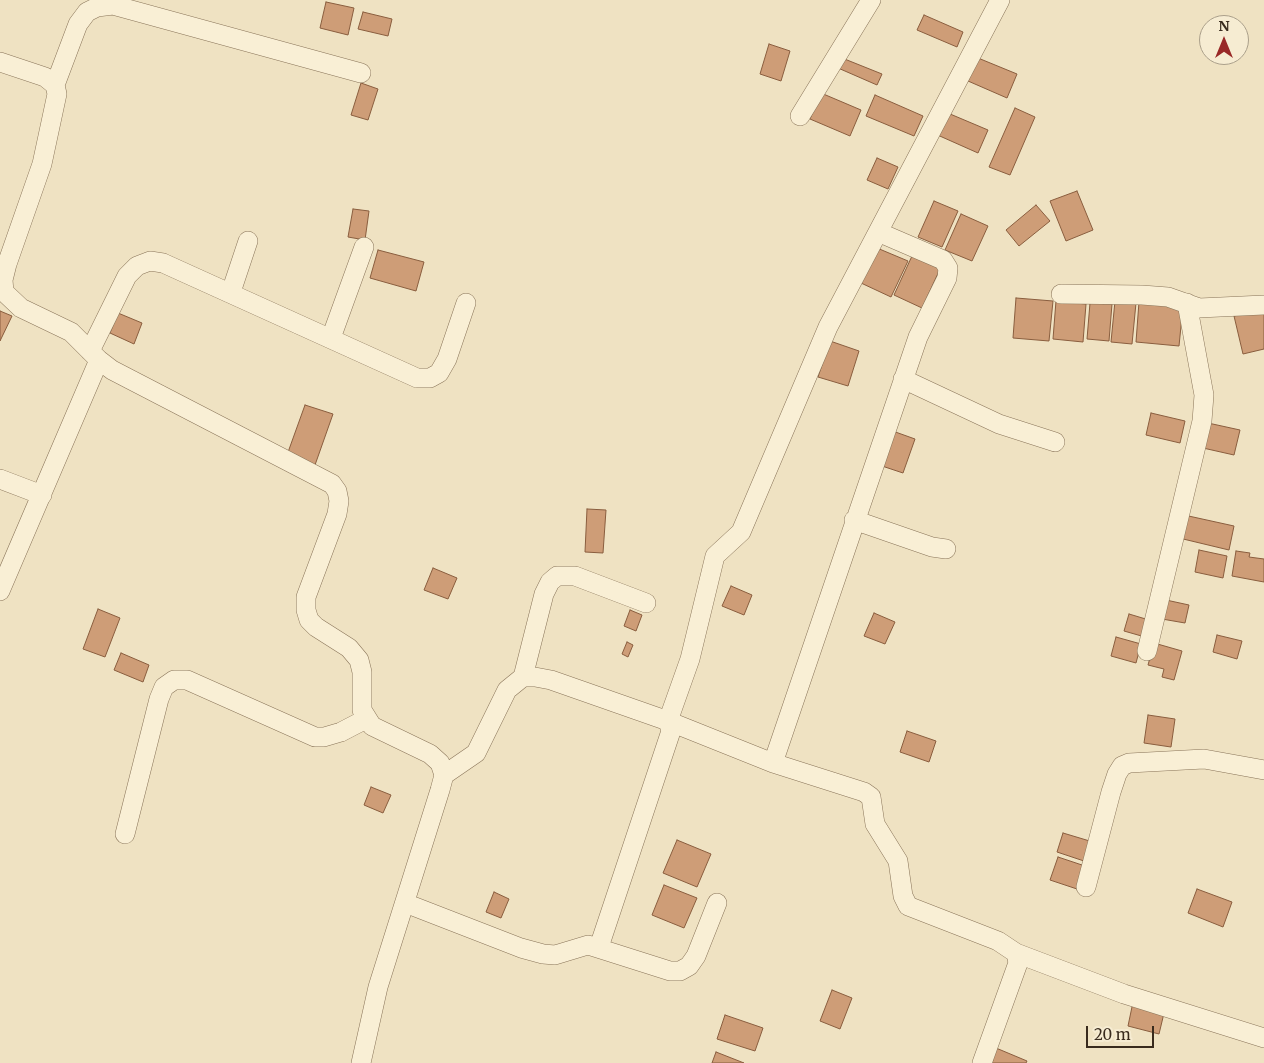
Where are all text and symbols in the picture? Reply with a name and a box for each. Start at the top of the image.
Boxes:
north arrow [1199,15,1249,65]
text: N [1218,17,1230,35]
scale bar [1089,1016,1156,1048]
text: 20 m [1094,1025,1131,1044]

